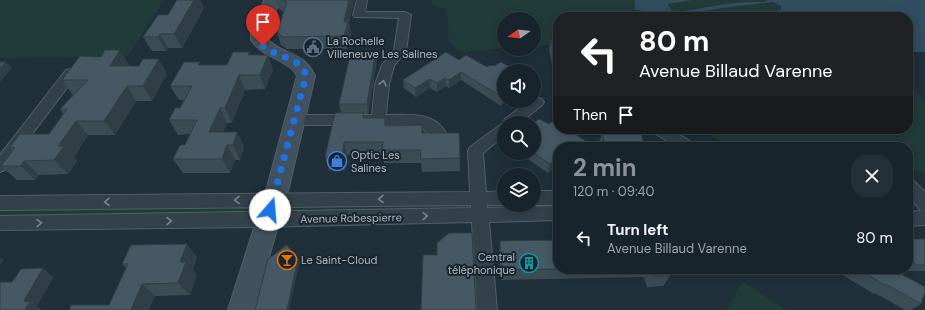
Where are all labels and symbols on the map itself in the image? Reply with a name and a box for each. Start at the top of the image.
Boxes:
pin [246,5,280,46]
north arrow [497,12,541,56]
place label: La Rochelle Villeneuve Les Salines [327,34,438,61]
public building icon: La Rochelle Villeneuve Les Salines [302,36,324,58]
one-way arrow [378,80,386,86]
place label: Optic Les Salines [351,148,400,175]
shop icon: Optic Les Salines [326,150,348,172]
position arrow [249,189,291,231]
one-way arrow [378,195,384,203]
one-way arrow [234,196,240,204]
one-way arrow [104,198,110,206]
street label: Avenue Robespierre [300,210,402,226]
one-way arrow [422,212,428,220]
one-way arrow [166,217,172,225]
one-way arrow [36,219,42,227]
bar icon: Le Saint-Cloud [276,249,298,271]
place label: Central téléphonique [448,250,515,277]
building icon: Central téléphonique [518,252,540,274]
place label: Le Saint-Cloud [301,253,377,267]

